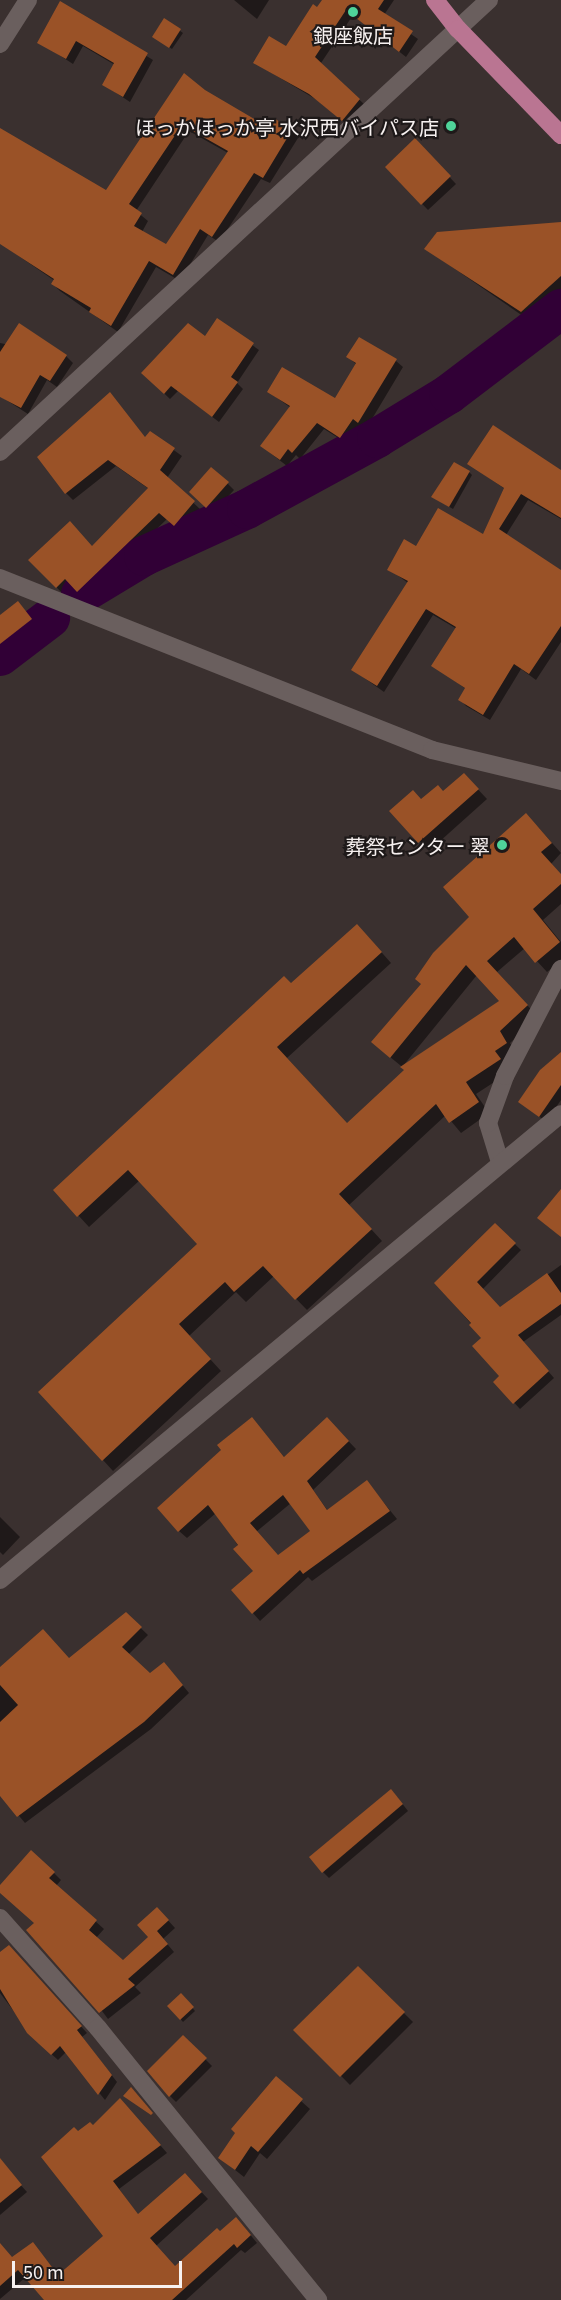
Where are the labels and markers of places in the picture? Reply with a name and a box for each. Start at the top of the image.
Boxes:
marker: 銀座飯店 [346,5,360,19]
place label: 銀座飯店 [313,22,393,46]
place label: ほっかほっか亭 水沢西バイパス店 [135,114,439,138]
marker: ほっかほっか亭 水沢西バイパス店 [444,119,458,133]
place label: 葬祭センター 翠 [346,833,490,857]
marker: 葬祭センター 翠 [495,838,509,852]

